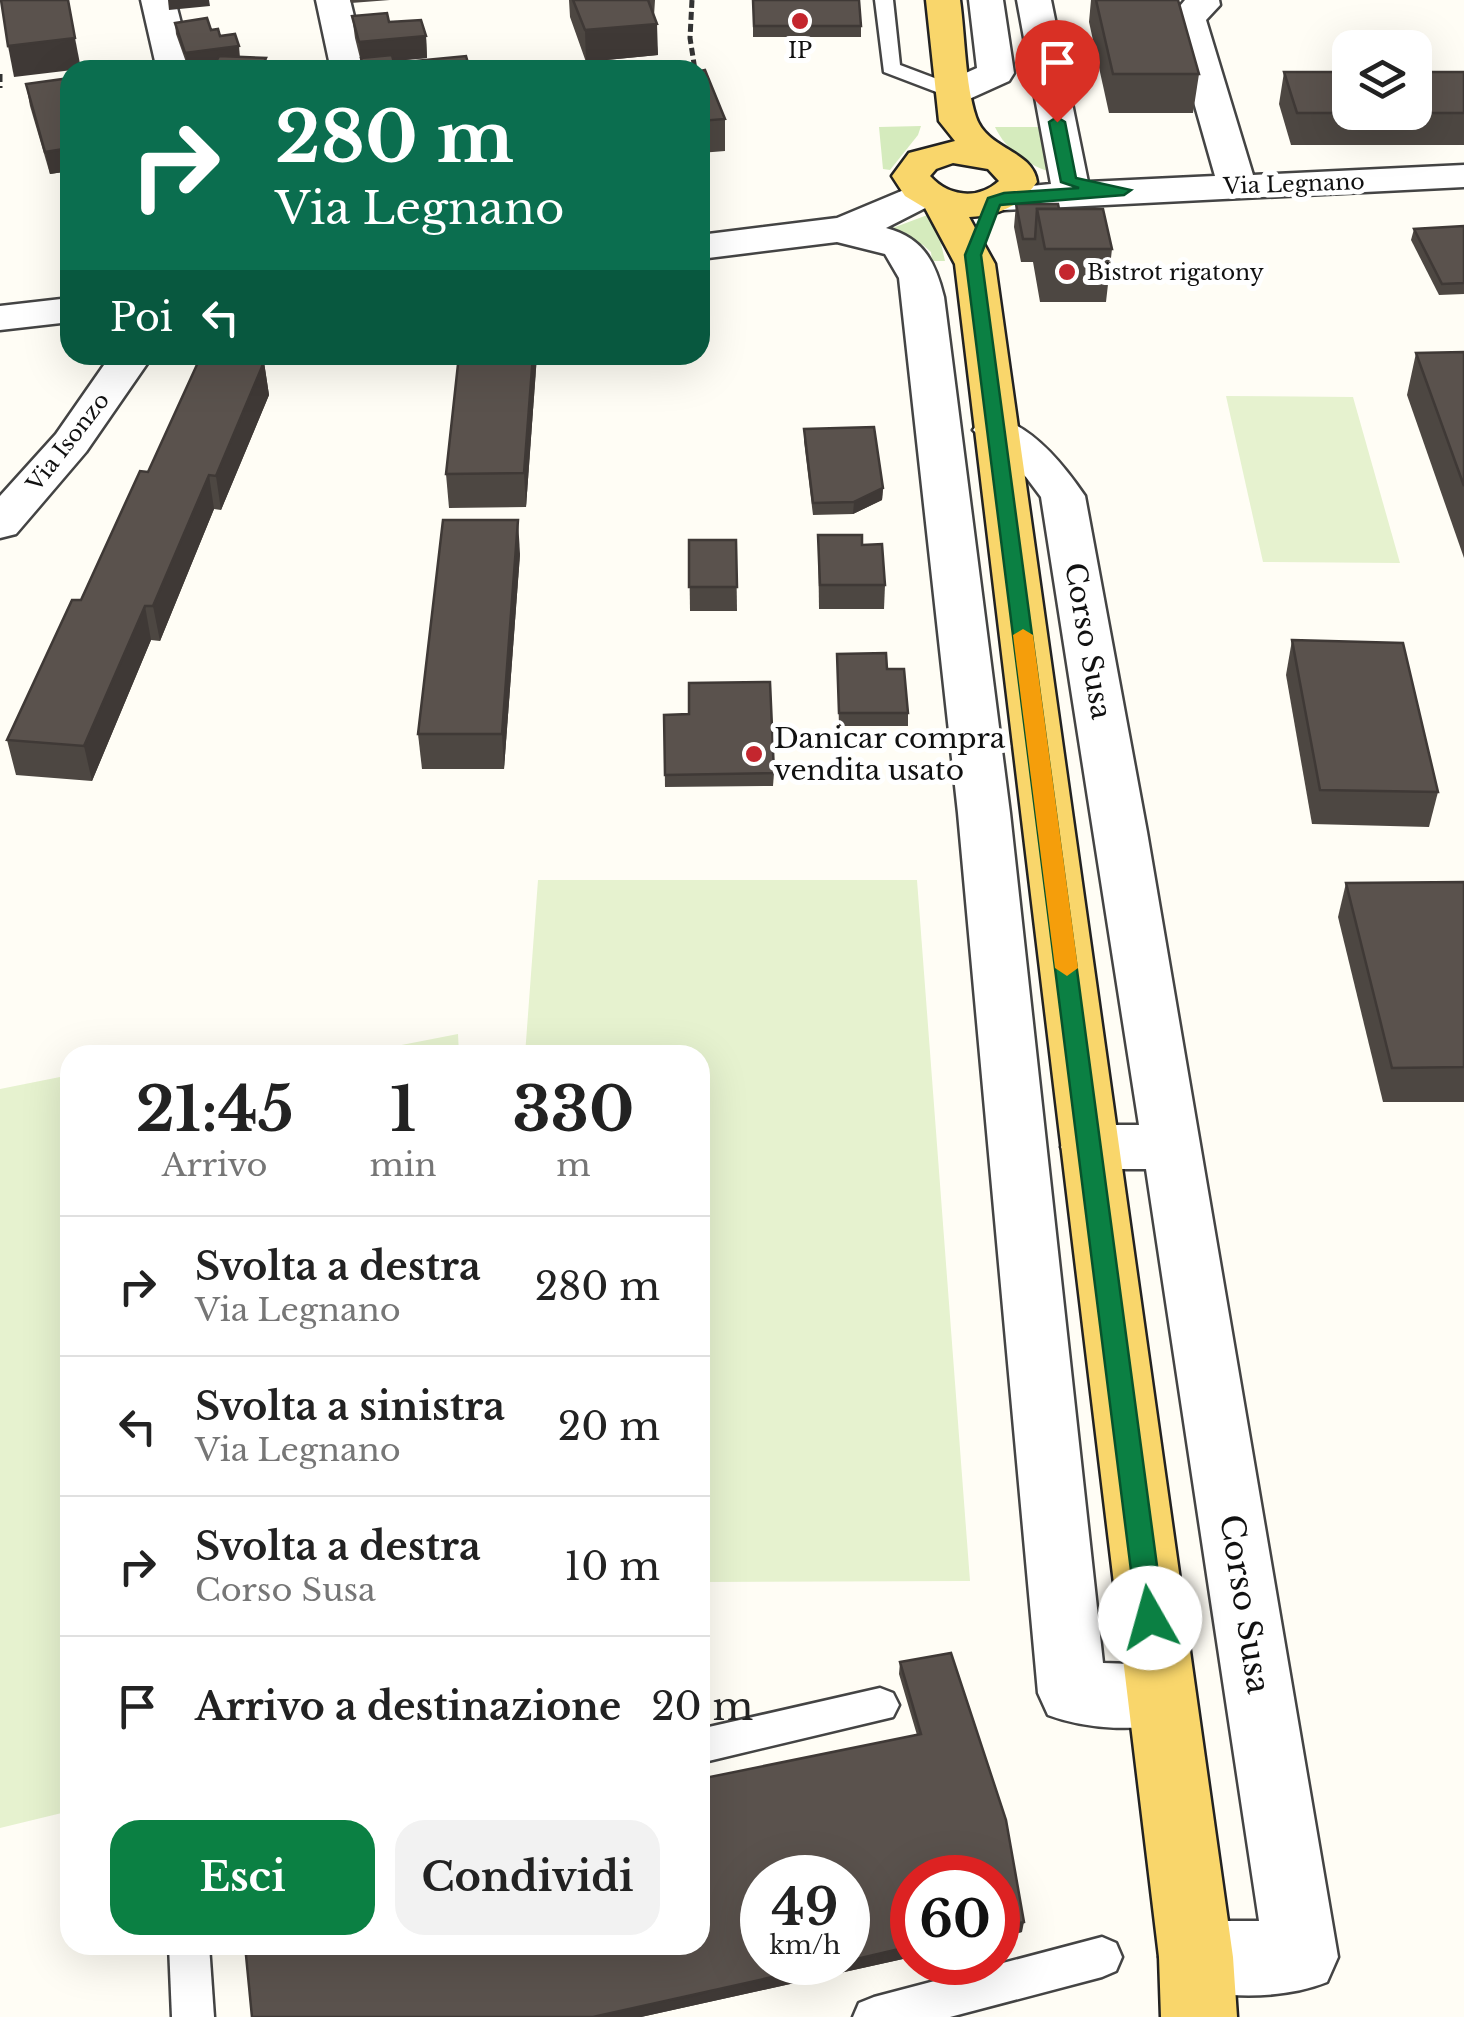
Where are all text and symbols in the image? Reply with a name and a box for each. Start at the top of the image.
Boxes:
marker: IP [789,10,811,32]
pin [1015,20,1100,123]
map controls [1332,30,1432,130]
button: layers [1332,30,1432,130]
icon: arrive [1030,35,1085,90]
place label: IP [788,37,812,64]
text: 280 m [275,94,514,181]
icon: right [110,100,240,230]
street label: Via Legnano [1222,168,1365,200]
text: Via Legnano [275,180,564,236]
place label: Bistrot rigatony [1087,259,1264,286]
marker: Bistrot rigatony [1056,261,1078,283]
icon: left [193,290,248,345]
text: Poi [110,294,173,341]
street label: Via Isonzo [20,387,115,498]
street label: Corso Susa [1057,560,1119,722]
place label: Danicar compra vendita usato [774,721,1006,788]
marker: Danicar compra vendita usato [743,743,765,765]
text: 21:45 [136,1073,294,1147]
text: 1 [390,1073,416,1147]
text: 330 [512,1073,634,1147]
text: Arrivo [162,1145,268,1185]
text: min [369,1145,437,1185]
text: m [556,1145,591,1185]
text: Svolta a destra [195,1243,481,1290]
icon: right [110,1259,165,1314]
text: 280 m [535,1263,660,1310]
text: Via Legnano [195,1290,401,1330]
text: Svolta a sinistra [195,1383,505,1430]
icon: left [110,1399,165,1454]
text: 20 m [558,1403,660,1450]
text: Via Legnano [195,1430,401,1470]
street label: Corso Susa [1211,1512,1279,1697]
text: Svolta a destra [195,1523,481,1570]
icon: right [110,1539,165,1594]
text: 10 m [564,1543,660,1590]
position arrow [1098,1566,1202,1670]
text: Corso Susa [195,1570,376,1610]
icon: arrive [110,1679,165,1734]
text: Arrivo a destinazione [195,1683,621,1730]
text: 20 m [651,1683,753,1730]
button: Esci [110,1820,375,1935]
button: Condividi [395,1820,660,1935]
speed limit sign: 60 [890,1855,1020,1985]
text: 49 [772,1876,838,1939]
text: km/h [770,1930,840,1961]

